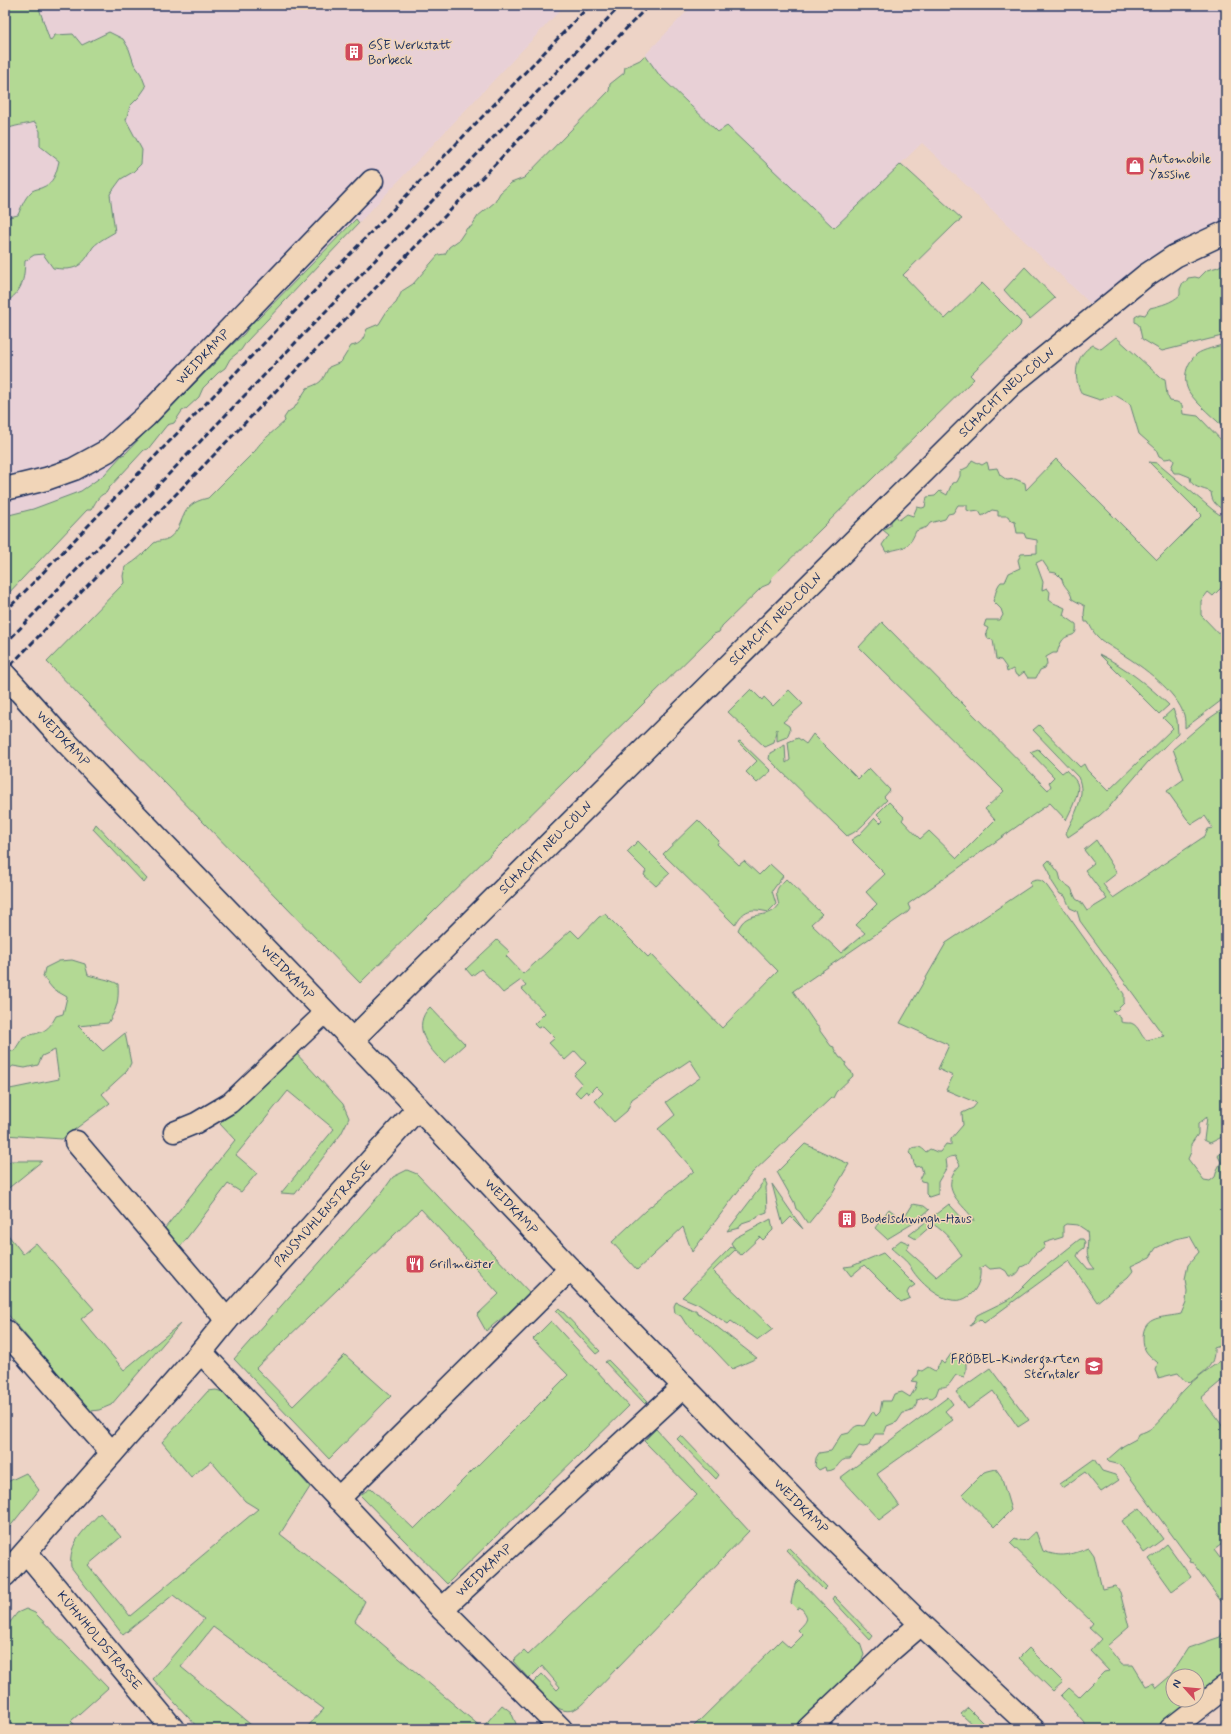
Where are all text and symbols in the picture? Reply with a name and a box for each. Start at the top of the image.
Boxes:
place label: GSE Werkstatt Borbeck [368,37,453,69]
building icon: GSE Werkstatt Borbeck [343,41,365,63]
place label: Automobile Yassine [1149,151,1211,183]
shop icon: Automobile Yassine [1124,155,1146,177]
street label: WEIDKAMP [172,325,234,388]
street label: SCHACHT NEU-CÖLN [955,344,1058,441]
street label: SCHACHT NEU-CÖLN [725,569,826,669]
street label: WEIDKAMP [33,707,94,771]
street label: SCHACHT NEU-CÖLN [495,797,596,898]
street label: WEIDKAMP [257,941,318,1004]
street label: PAUSMÜHLENSTRASSE [270,1157,375,1271]
street label: WEIDKAMP [481,1175,542,1239]
building icon: Bodelschwingh-Haus [836,1208,858,1230]
place label: Bodelschwingh-Haus [861,1211,972,1229]
restaurant icon: Grillmeister [404,1253,426,1275]
place label: Grillmeister [429,1256,494,1273]
place label: FRÖBEL-Kindergarten Sterntaler [951,1351,1081,1383]
school or university icon: FRÖBEL-Kindergarten Sterntaler [1083,1355,1105,1377]
street label: WEIDKAMP [770,1475,832,1538]
street label: WEIDKAMP [452,1540,516,1601]
street label: KÜHNHOLDSTRASSE [53,1587,146,1694]
north arrow [1165,1668,1205,1708]
text: N [1169,1677,1185,1690]

